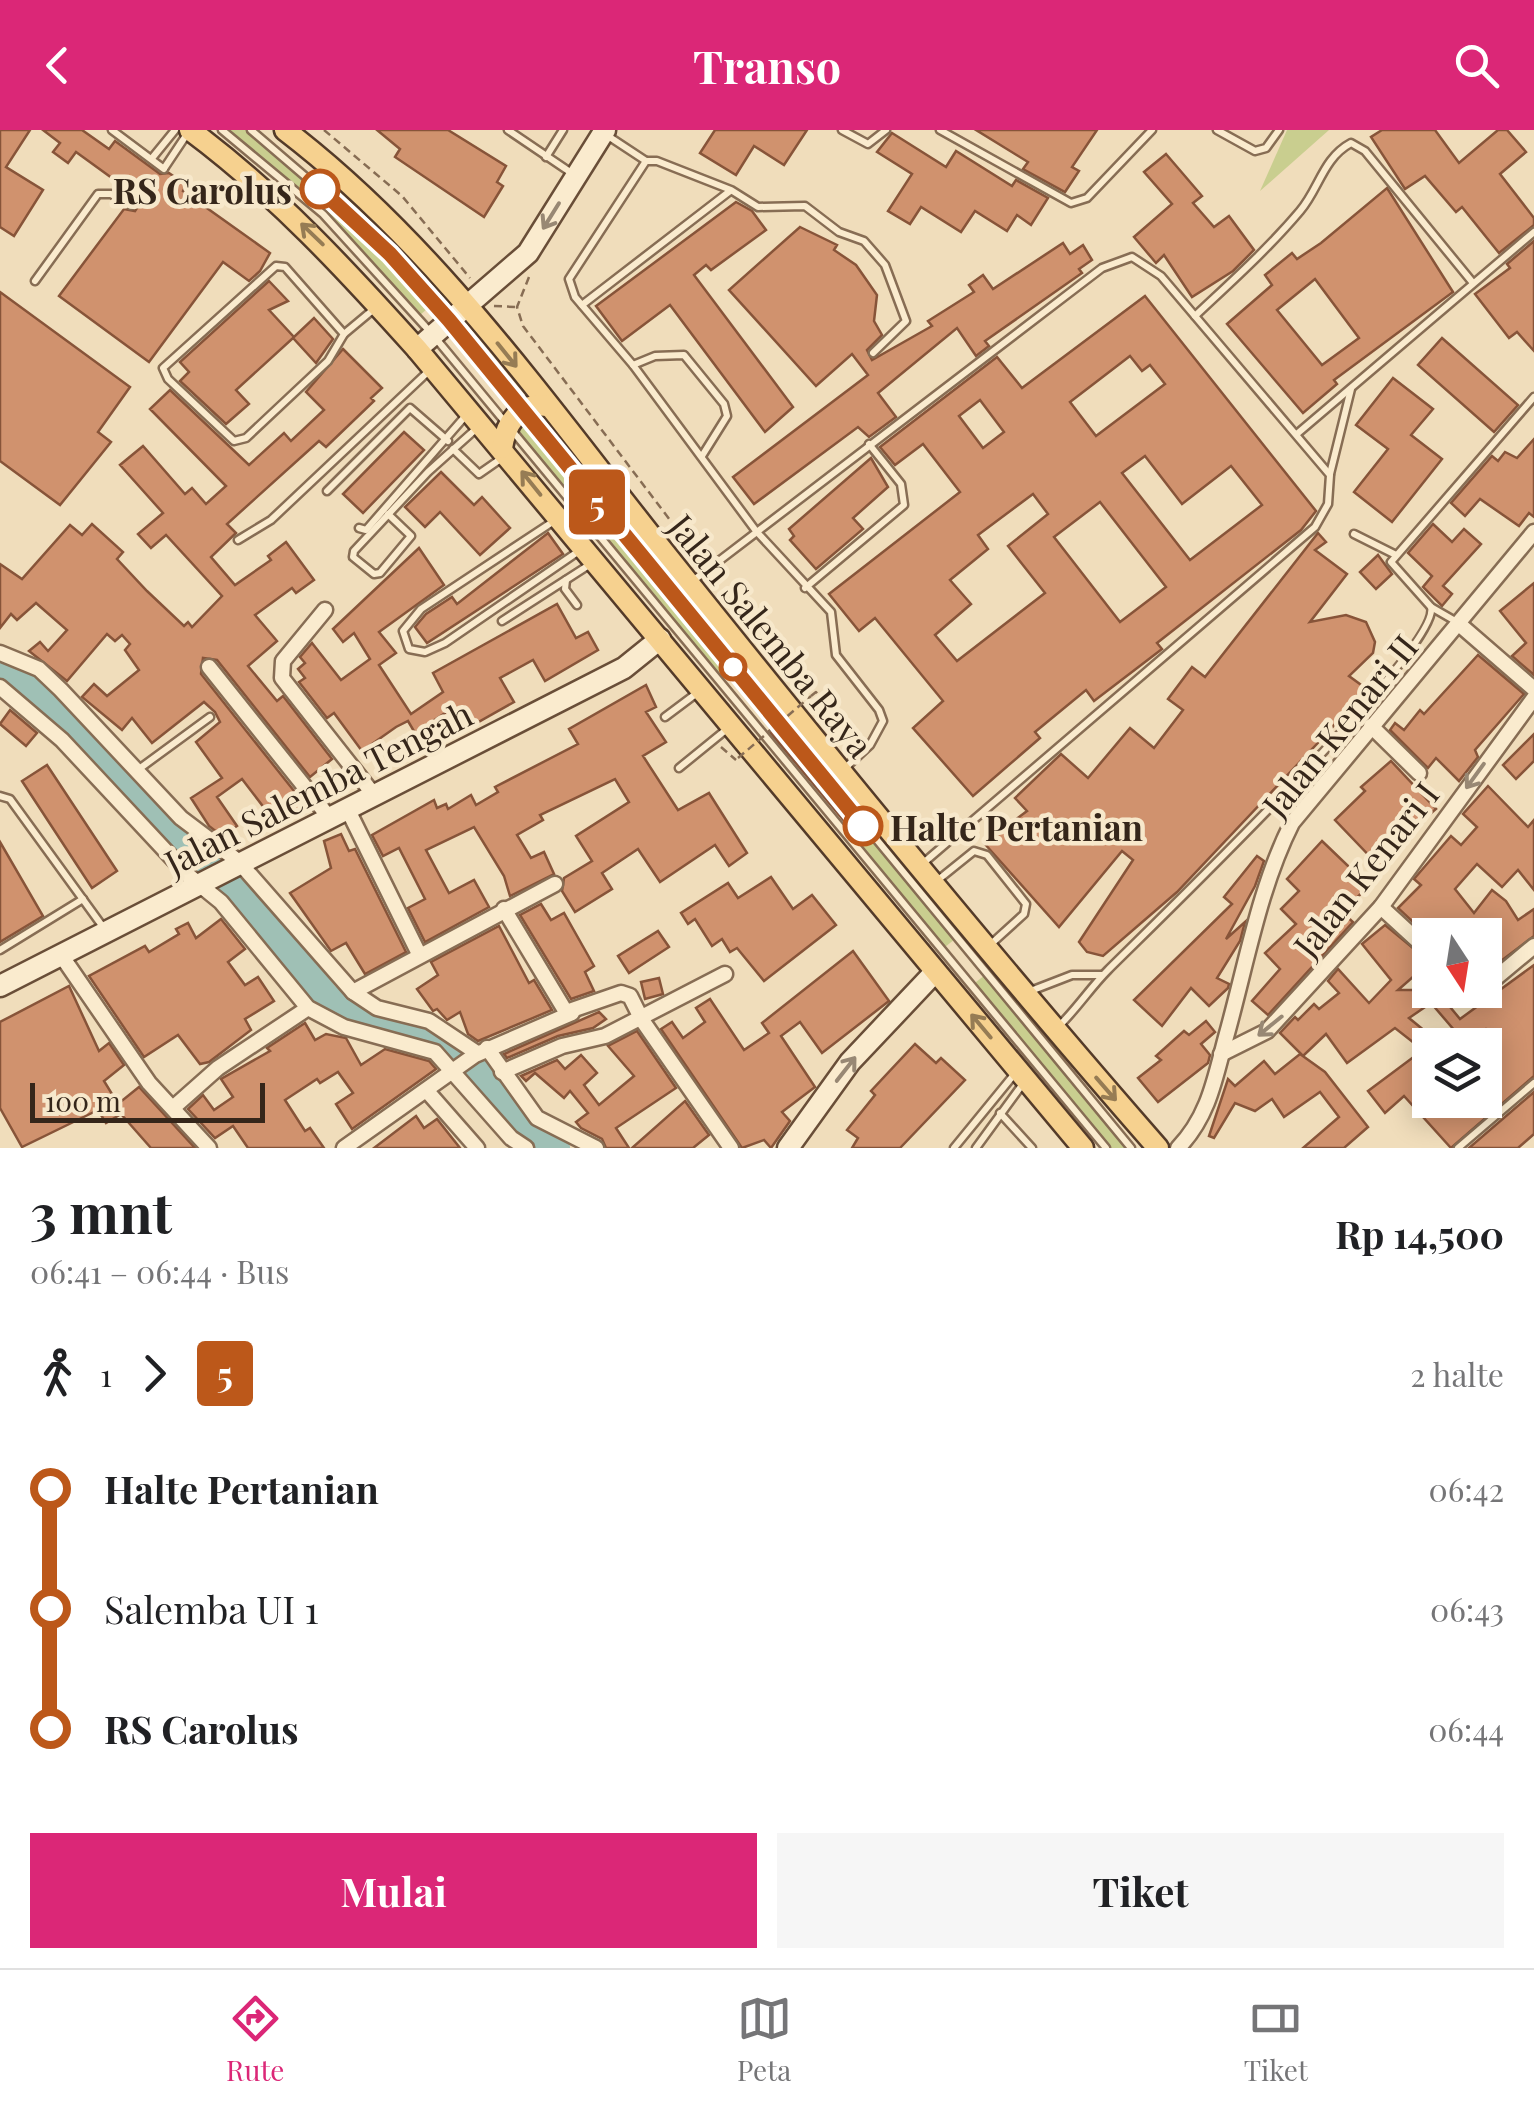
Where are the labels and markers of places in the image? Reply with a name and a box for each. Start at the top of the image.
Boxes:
place label: RS Carolus [113,166,292,213]
marker: RS Carolus [301,170,339,208]
unlabelled marker [720,654,746,680]
place label: Halte Pertanian [890,803,1144,850]
marker: Halte Pertanian [844,807,882,845]

